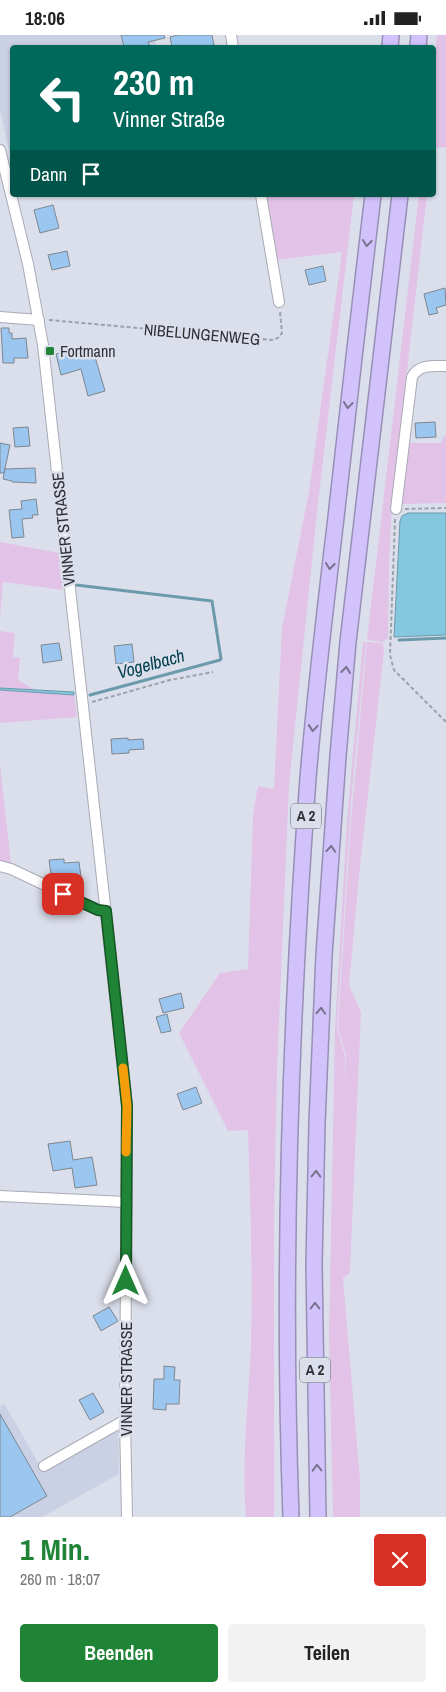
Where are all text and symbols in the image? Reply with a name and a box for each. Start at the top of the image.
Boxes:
text: 18:06 [25,5,65,31]
text: 230 m [113,59,194,106]
icon: left [30,65,95,130]
text: Vinner Straße [113,104,225,134]
icon: arrive [77,160,105,188]
text: Dann [30,161,67,187]
one-way arrow [362,240,373,248]
street label: NIBELUNGENWEG [143,318,261,350]
place label: Fortmann [60,340,116,362]
marker: Fortmann [44,345,56,357]
one-way arrow [343,401,354,409]
street label: VINNER STRASSE [46,471,80,587]
one-way arrow [325,563,336,571]
water label: Vogelbach [114,643,187,684]
one-way arrow [340,665,351,673]
one-way arrow [308,724,319,732]
road number: A 2 [291,803,321,829]
one-way arrow [326,845,337,853]
pin [42,873,84,915]
icon: arrive [49,880,77,908]
one-way arrow [316,1007,327,1015]
one-way arrow [311,1169,321,1177]
position arrow [99,1254,151,1306]
one-way arrow [309,1302,320,1310]
street label: VINNER STRASSE [115,1322,137,1436]
road number: A 2 [300,1357,330,1383]
one-way arrow [312,1464,322,1472]
text: 1 Min. [20,1529,90,1569]
button: close [374,1534,426,1586]
text: 260 m · 18:07 [20,1568,100,1590]
button: Beenden [20,1624,218,1682]
button: Teilen [228,1624,426,1682]

